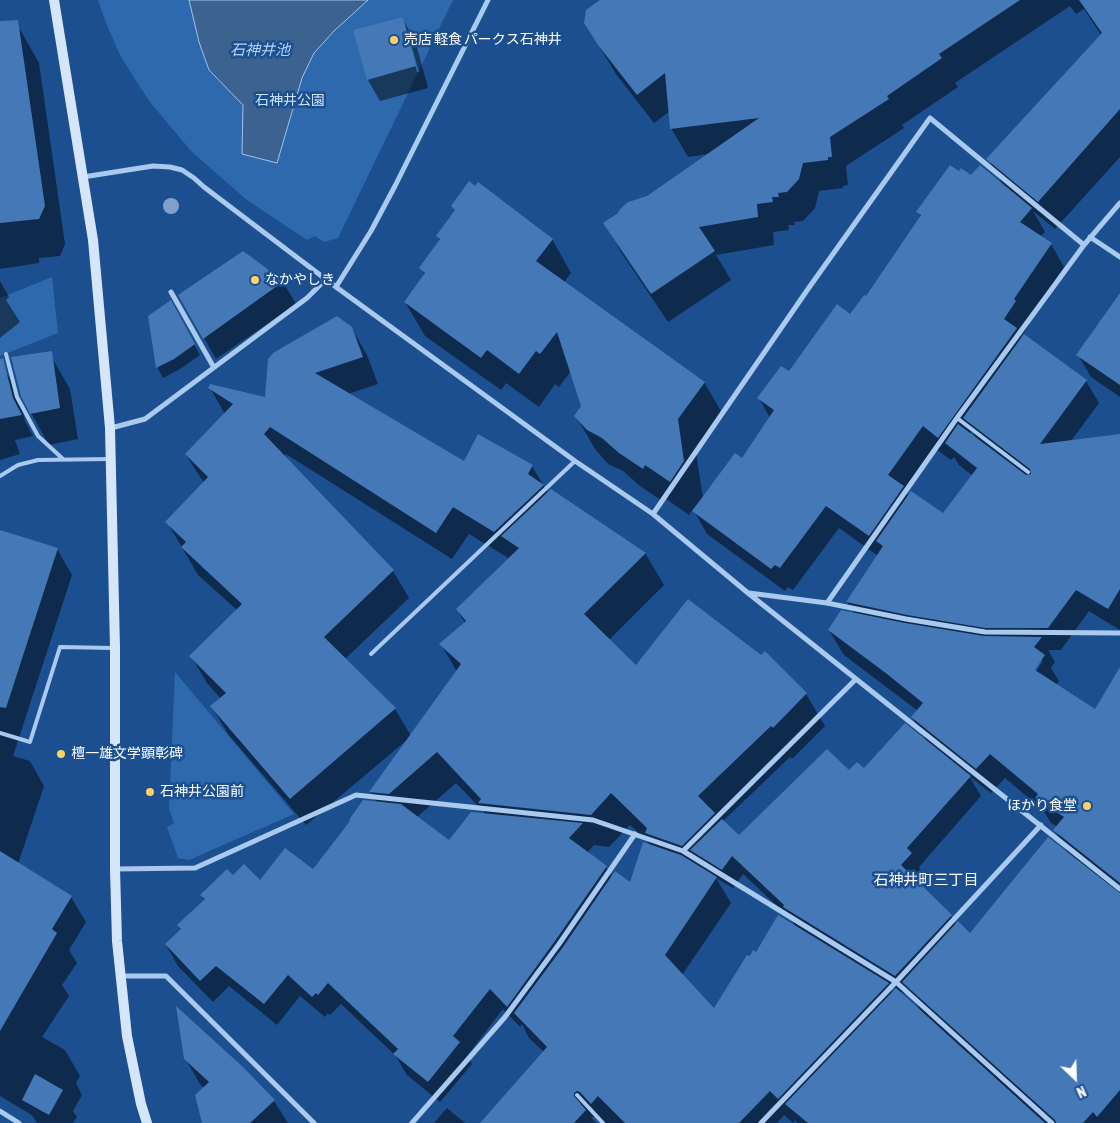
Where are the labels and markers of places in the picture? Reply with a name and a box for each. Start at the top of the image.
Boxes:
place label: 売店 軽食 パークス石神井 [404,32,562,48]
marker: 売店 軽食 パークス石神井 [388,34,400,46]
place label: なかやしき [265,272,335,288]
marker: なかやしき [249,274,261,286]
place label: 檀一雄文学顕彰碑 [71,746,183,762]
marker: 檀一雄文学顕彰碑 [55,748,67,760]
place label: 石神井公園前 [160,784,244,800]
marker: 石神井公園前 [144,786,156,798]
place label: ほかり食堂 [1007,798,1077,814]
marker: ほかり食堂 [1081,800,1093,812]

